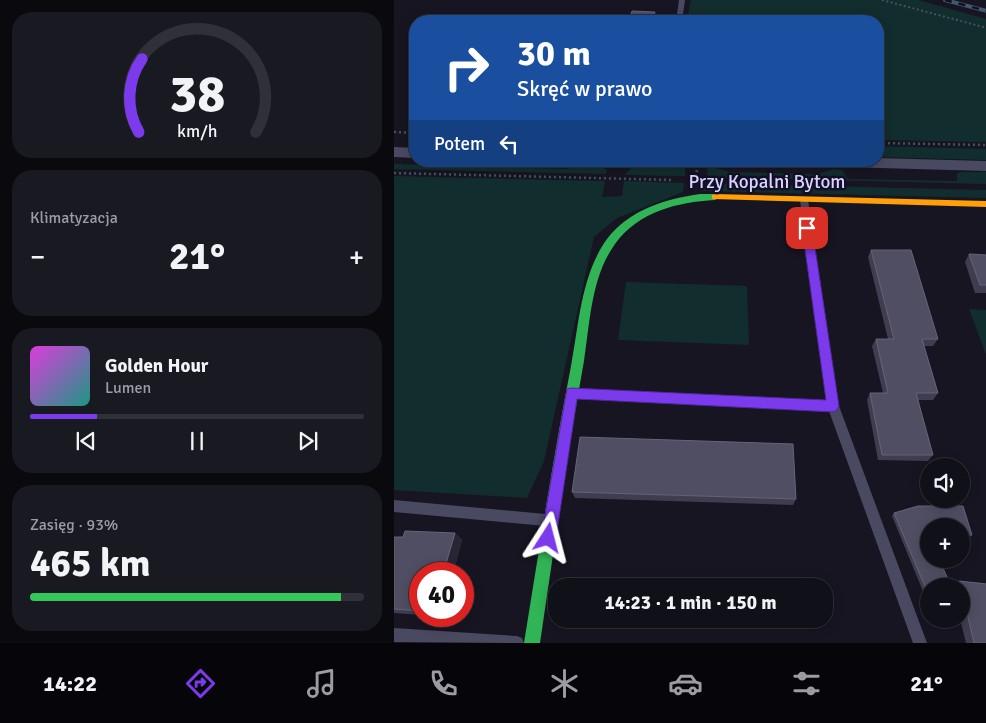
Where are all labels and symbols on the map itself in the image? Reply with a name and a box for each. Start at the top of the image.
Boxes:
street label: Przy Kopalni Bytom [689,170,845,194]
pin [786,207,828,249]
position arrow [521,511,573,563]
speed limit sign: 40 [409,562,474,627]

